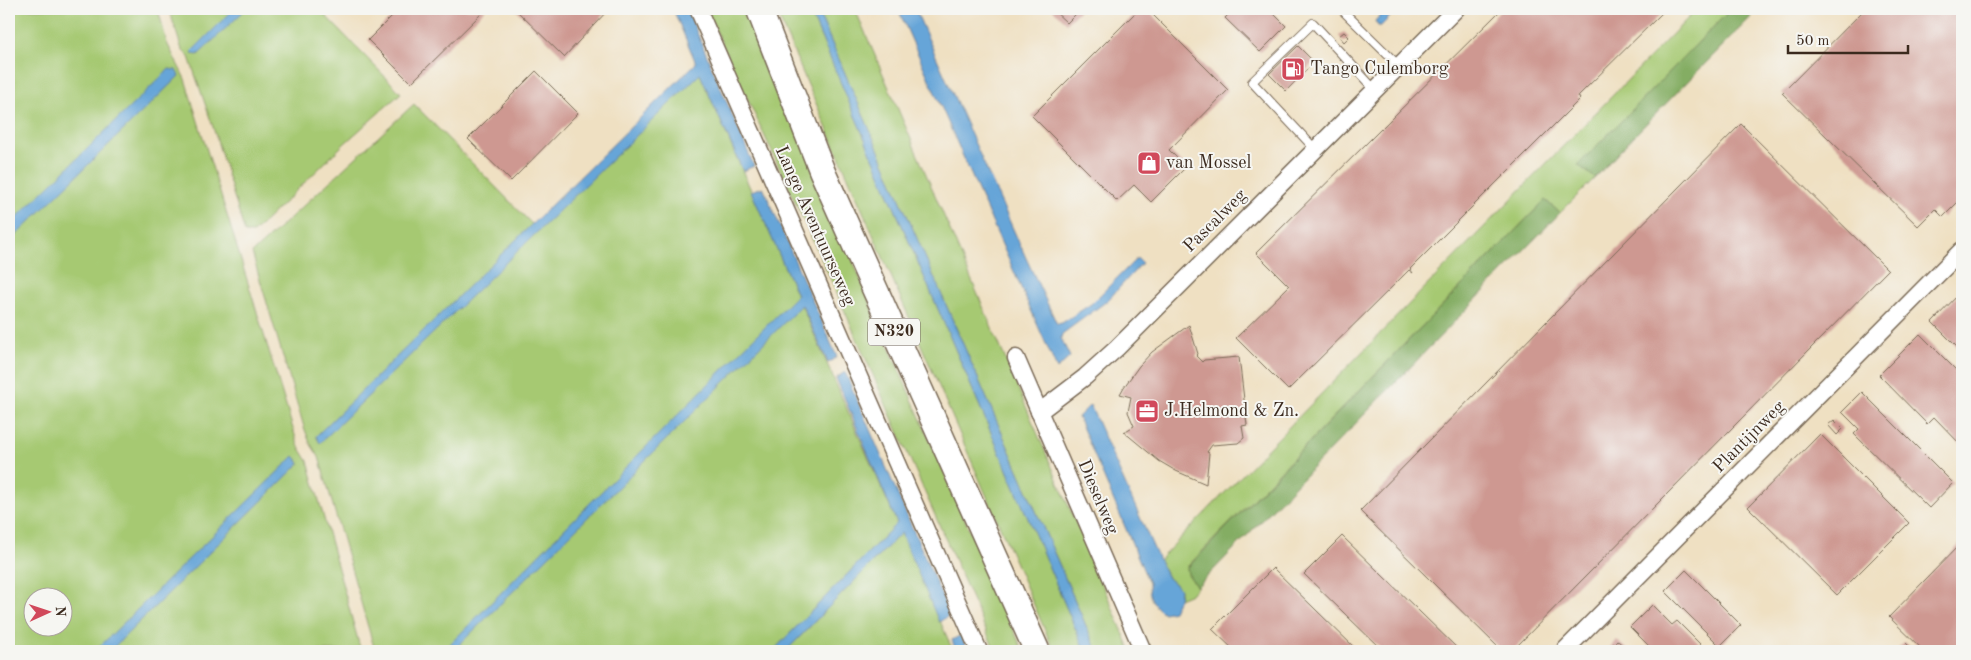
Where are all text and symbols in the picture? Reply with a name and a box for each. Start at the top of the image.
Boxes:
scale bar [1788,22,1908,54]
text: 50 m [1796,34,1830,49]
fuel station icon: Tango Culemborg [1280,56,1306,82]
place label: Tango Culemborg [1310,60,1449,78]
street label: Lange Aventuurseweg [772,143,859,309]
shop icon: van Mossel [1136,150,1162,176]
place label: van Mossel [1166,154,1252,172]
street label: Pascalweg [1180,186,1250,256]
road number: N320 [868,318,920,346]
street label: Plantijnweg [1710,397,1789,476]
office icon: J.Helmond & Zn. [1134,398,1160,424]
place label: J.Helmond & Zn. [1164,402,1299,420]
street label: Dieselweg [1074,457,1122,537]
north arrow [22,588,72,638]
text: N [53,606,67,617]

